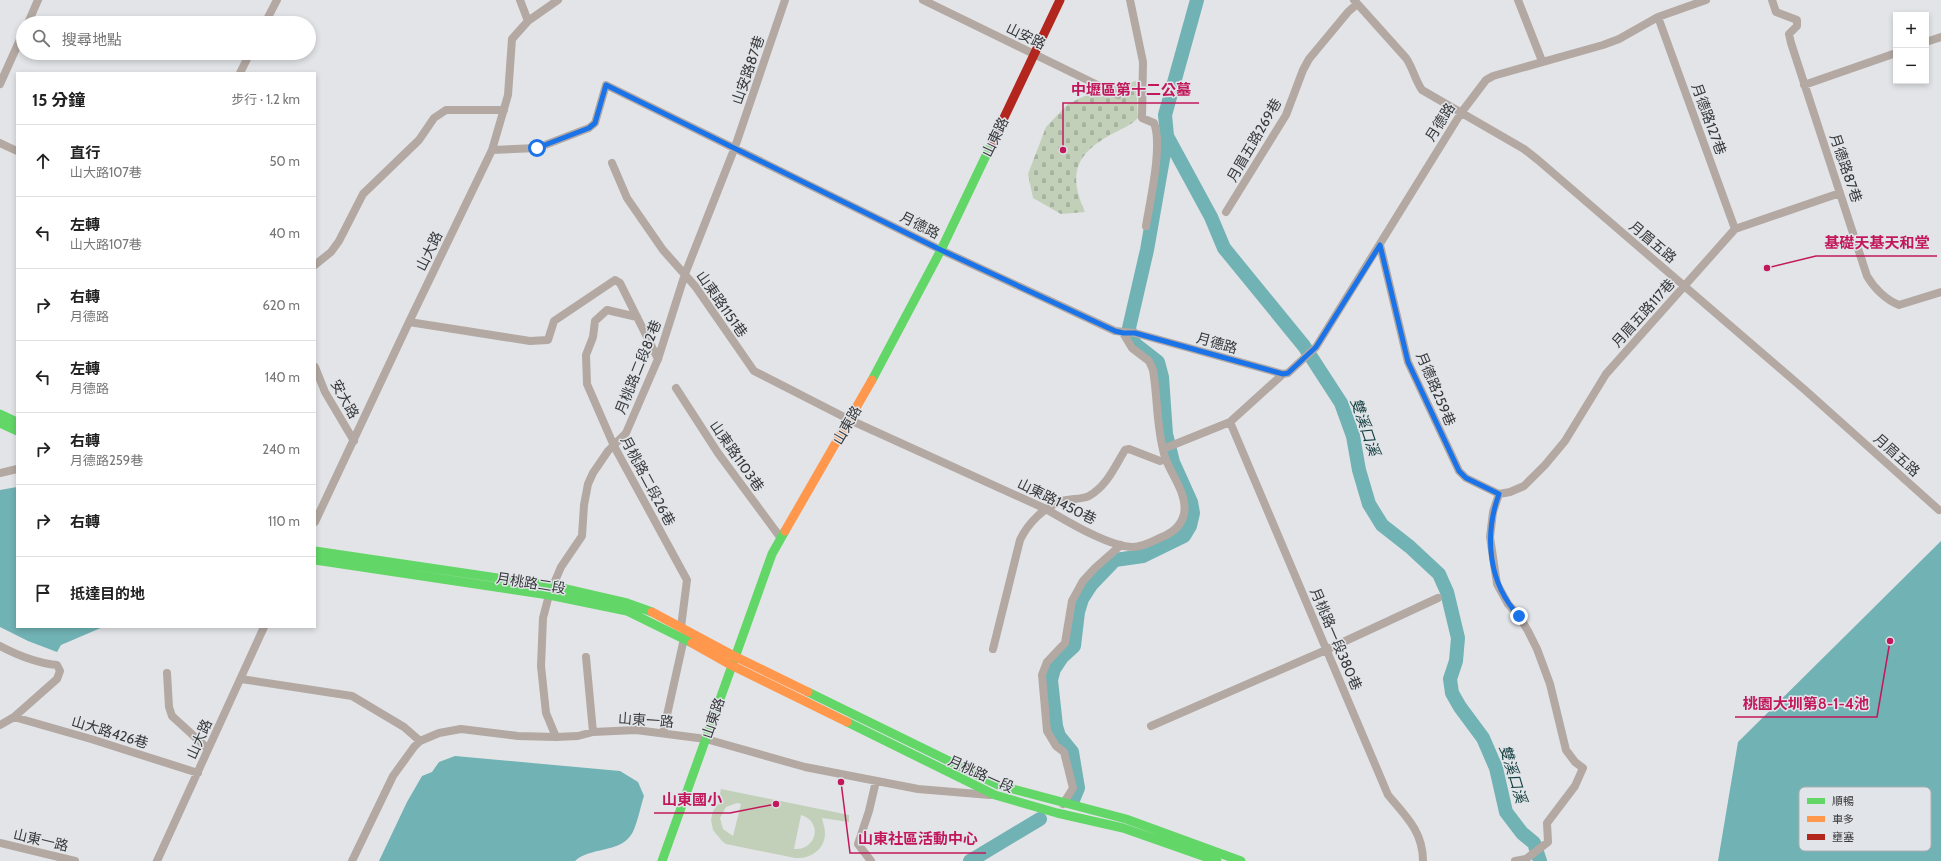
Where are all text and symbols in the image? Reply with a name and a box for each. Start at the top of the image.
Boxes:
map controls [1893,12,1929,84]
button: + [1893,12,1929,48]
search box [16,16,316,60]
street label: 山安路 [1003,19,1049,53]
icon: search [30,27,52,49]
text: 搜尋地點 [62,31,122,49]
street label: 山安路87巷 [728,33,768,107]
button: − [1893,48,1929,84]
callout: 中壢區第十二公墓 [1063,76,1199,103]
text: 中壢區第十二公墓 [1071,81,1191,99]
street label: 月德路127巷 [1688,81,1730,157]
text: 15 分鐘 [32,90,85,110]
text: 步行 · 1.2 km [231,91,300,107]
street label: 月眉五路269巷 [1223,95,1285,185]
street label: 月德路 [1421,99,1459,145]
street label: 山東路 [978,114,1012,160]
street label: 月德路87巷 [1826,131,1866,205]
route start [528,139,546,157]
text: 直行 [70,144,100,162]
icon: ahead [32,150,54,172]
text: 50 m [270,153,300,169]
text: 山大路107巷 [70,164,142,180]
street label: 月德路 [897,207,943,243]
text: 左轉 [70,216,100,234]
street label: 月眉五路 [1626,217,1680,267]
icon: left [32,222,54,244]
text: 40 m [269,225,300,241]
street label: 山大路 [412,228,446,274]
callout: 基礎天基天和堂 [1816,229,1937,256]
text: 基礎天基天和堂 [1824,234,1930,252]
text: 山大路107巷 [70,236,142,252]
street label: 山東路1151巷 [692,267,752,341]
street label: 月眉五路117巷 [1607,275,1679,351]
text: 右轉 [70,288,100,306]
icon: right [32,294,54,316]
text: 620 m [262,297,300,313]
text: 月德路 [70,308,109,324]
street label: 月桃路二段82巷 [611,317,665,417]
street label: 月德路 [1194,329,1240,357]
street label: 月德路259巷 [1412,349,1460,429]
text: 左轉 [70,360,100,378]
icon: left [32,366,54,388]
text: 140 m [265,369,300,385]
street label: 安大路 [327,376,363,422]
text: 月德路 [70,380,109,396]
water label: 雙溪口溪 [1347,396,1384,460]
street label: 山東路 [829,402,865,448]
street label: 山東路1103巷 [706,417,768,495]
street label: 月眉五路 [1870,430,1924,480]
text: 右轉 [70,432,100,450]
street label: 月桃路二段26巷 [617,433,679,529]
icon: right [32,438,54,460]
text: 240 m [262,441,300,457]
text: 月德路259巷 [70,452,143,468]
street label: 山東路1450巷 [1014,474,1100,528]
icon: right [32,510,54,532]
text: 右轉 [70,513,100,531]
text: 110 m [268,513,300,529]
street label: 月桃路二段 [495,569,567,597]
icon: arrive [32,582,54,604]
text: 抵達目的地 [70,585,145,603]
street label: 月桃路一段380巷 [1306,585,1366,693]
route end [1510,607,1528,625]
callout: 桃園大圳第8-1-4池 [1735,690,1877,717]
street label: 山東路 [698,695,728,741]
text: 桃園大圳第8-1-4池 [1743,695,1869,713]
street label: 山東一路 [617,709,675,731]
street label: 山大路426巷 [69,712,151,752]
street label: 山大路 [182,716,216,762]
water label: 雙溪口溪 [1496,743,1531,807]
street label: 月桃路一段 [945,752,1017,796]
callout: 山東國小 [654,786,730,813]
legend [1799,787,1931,851]
text: 山東國小 [662,791,723,809]
text: 順暢 [1832,794,1854,808]
text: 車多 [1832,812,1854,826]
street label: 山東一路 [12,825,70,855]
callout: 山東社區活動中心 [850,826,986,853]
text: 山東社區活動中心 [858,830,978,848]
text: 壅塞 [1832,830,1854,844]

